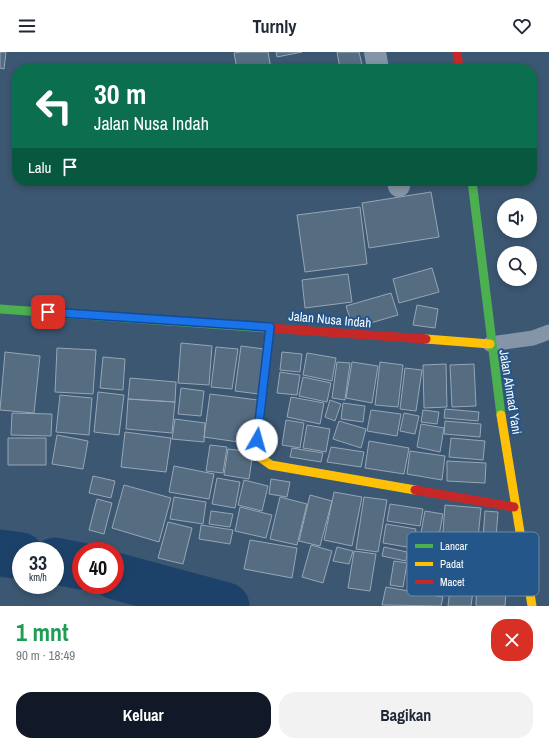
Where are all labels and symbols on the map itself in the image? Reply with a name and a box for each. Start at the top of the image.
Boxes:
pin [31,295,65,329]
street label: Jalan Nusa Indah [288,307,372,332]
street label: Jalan Ahmad Yani [495,348,526,436]
position arrow [236,419,278,461]
legend [407,532,539,596]
text: Lancar [440,539,468,553]
speed limit sign: 40 [72,542,124,594]
text: Padat [440,557,464,571]
text: Macet [440,575,465,589]

